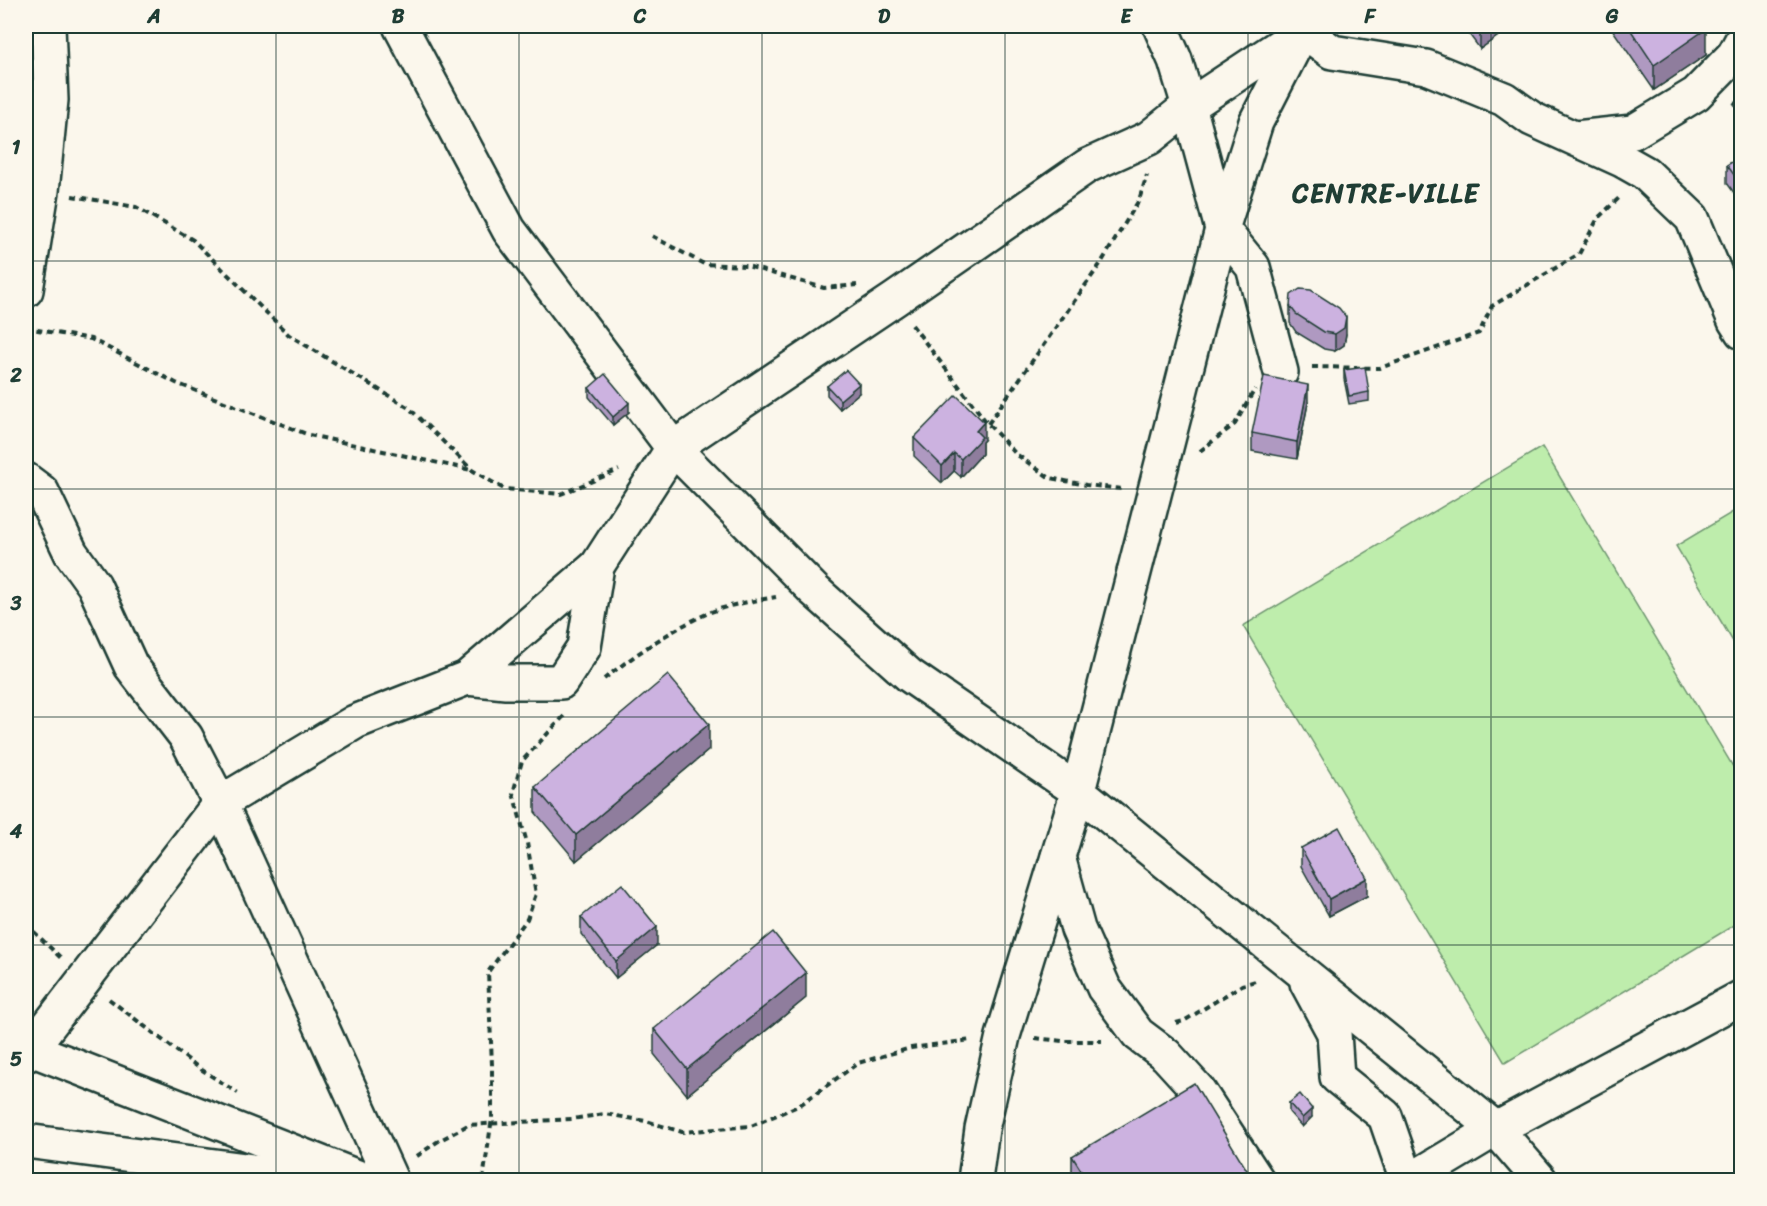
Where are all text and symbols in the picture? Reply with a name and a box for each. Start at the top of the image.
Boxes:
text: A [146,0,161,34]
text: B [392,0,405,34]
text: C [633,0,647,34]
text: D [878,0,891,34]
text: E [1120,0,1133,34]
text: F [1364,0,1377,34]
text: G [1605,0,1619,34]
text: 1 [12,130,21,165]
district label: CENTRE-VILLE [1291,170,1481,216]
text: 2 [9,358,22,393]
text: 3 [10,586,22,621]
text: 4 [9,814,23,849]
text: 5 [10,1042,22,1077]

